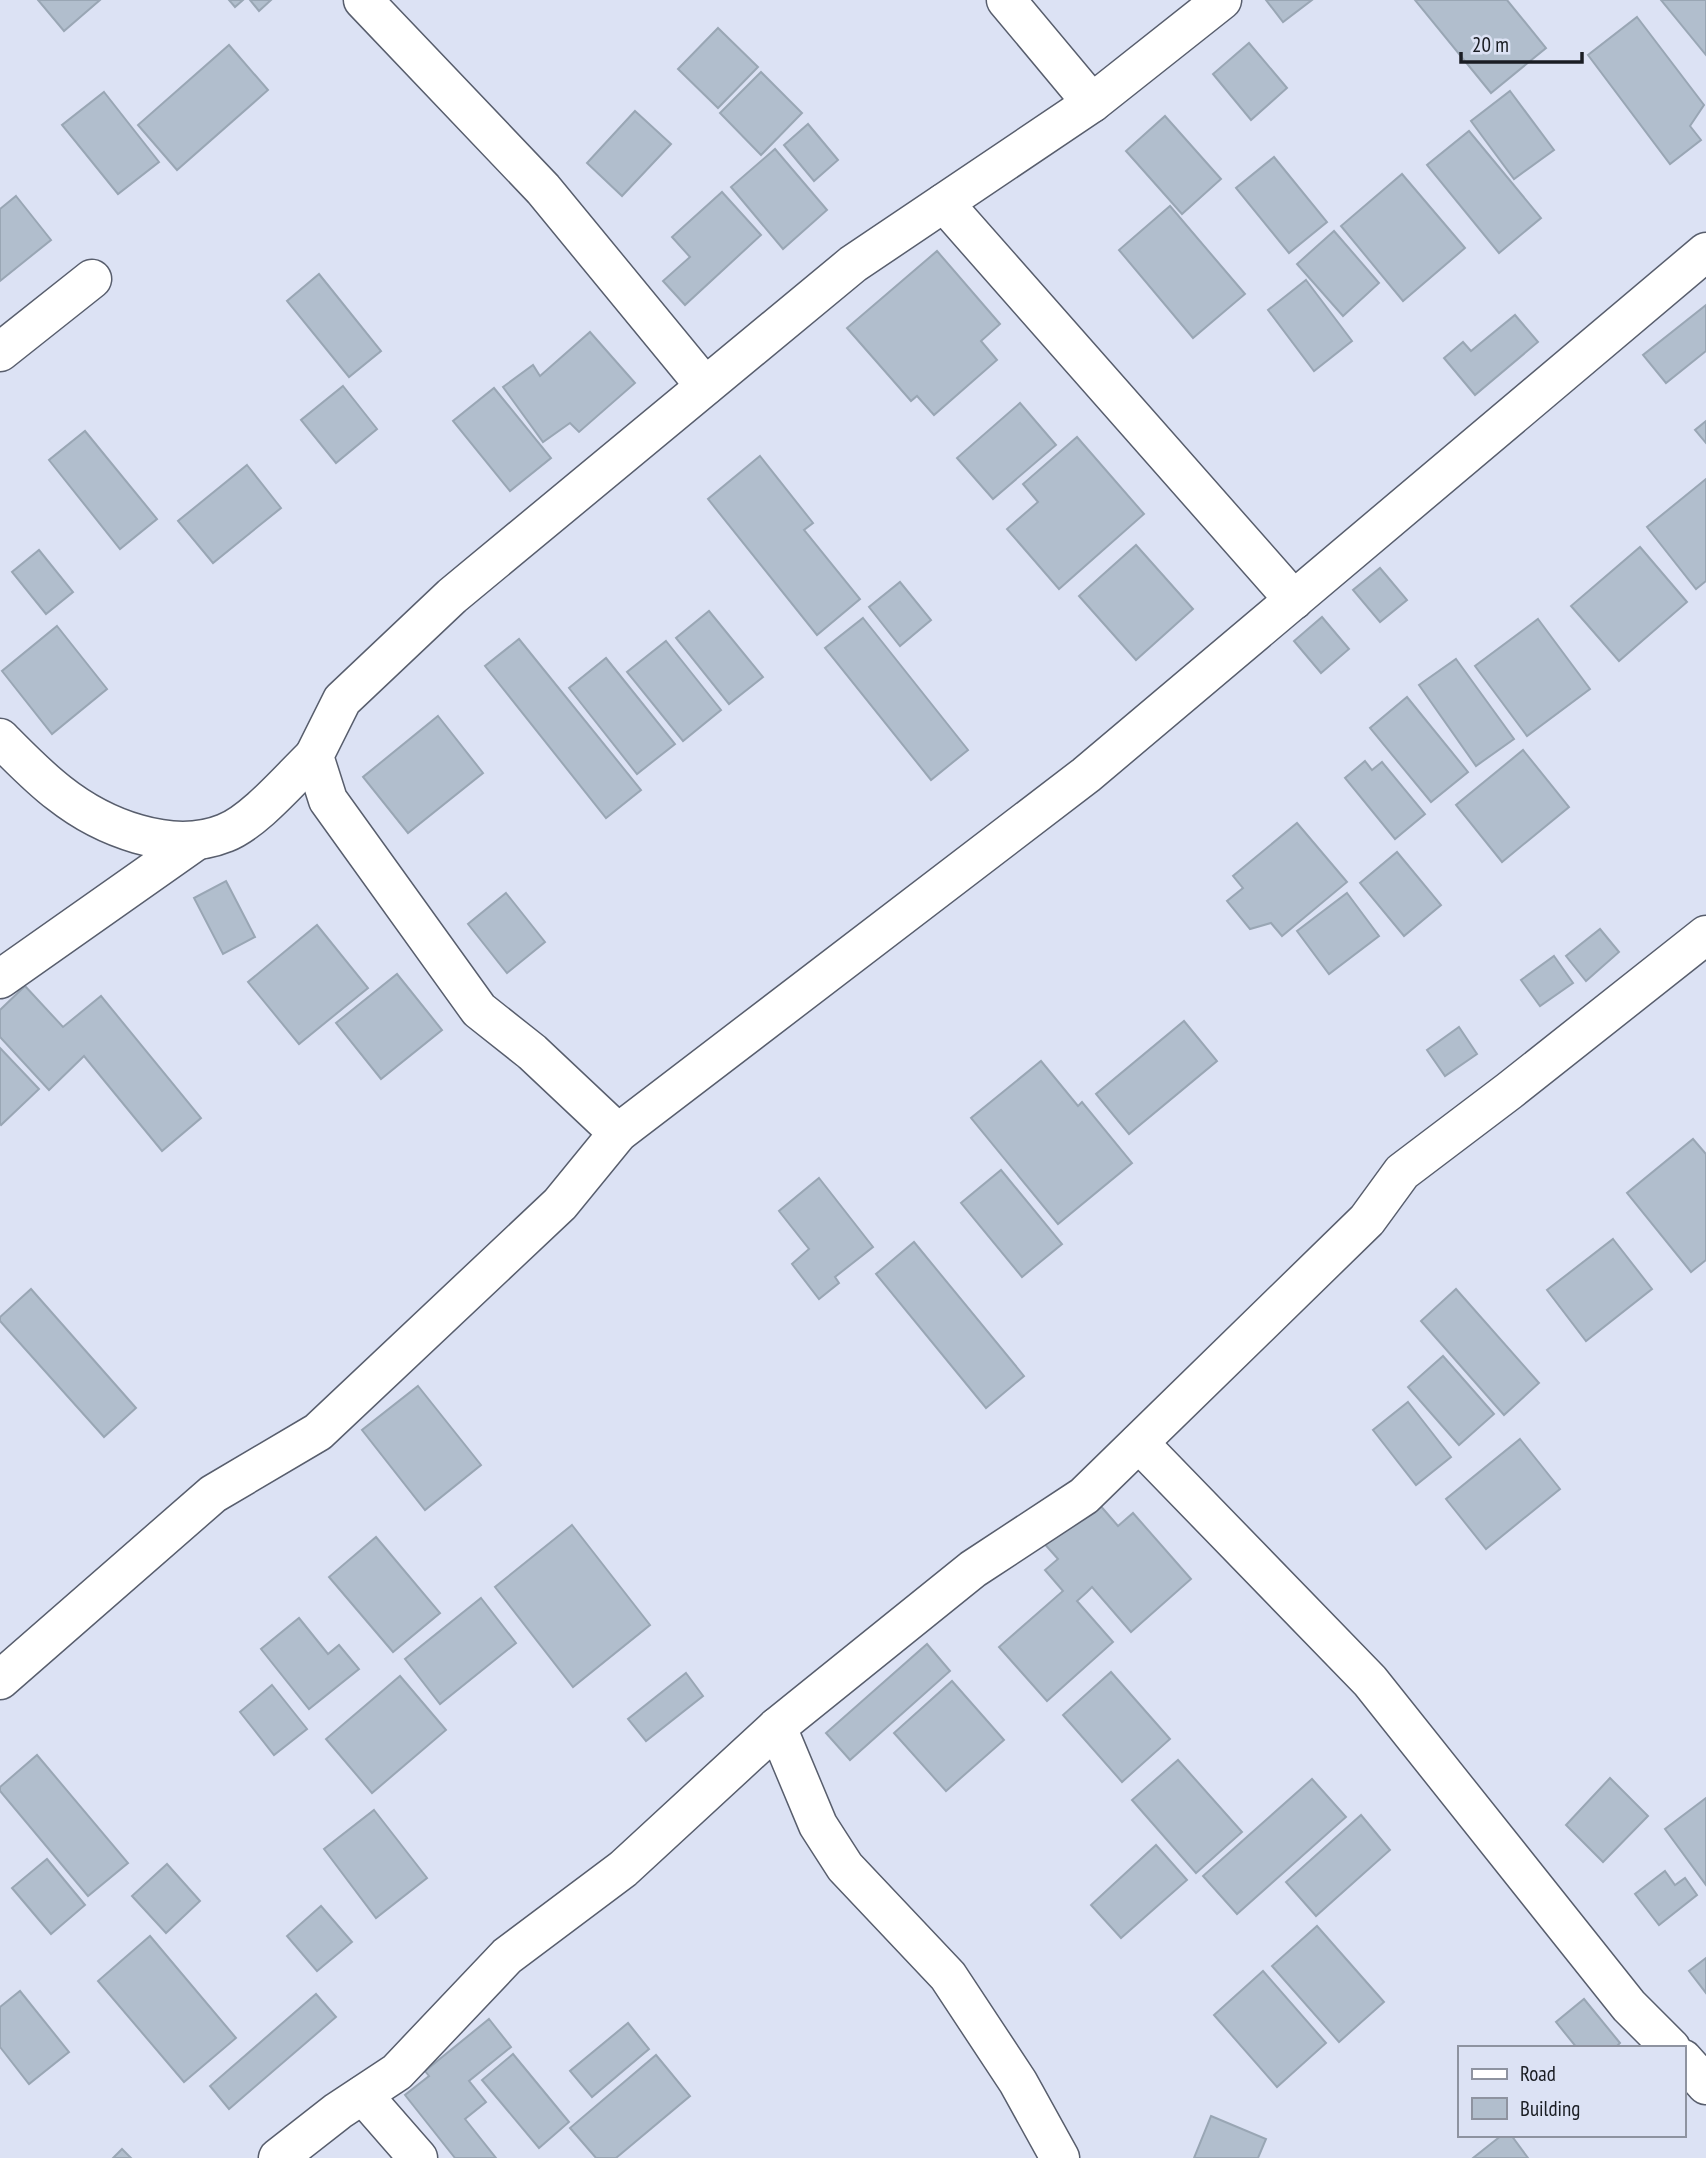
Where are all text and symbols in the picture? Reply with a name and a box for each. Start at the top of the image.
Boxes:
scale bar [1461,21,1582,65]
text: 20 m [1472,31,1509,58]
legend [1458,2046,1685,2137]
text: Road [1520,2060,1556,2087]
text: Building [1520,2095,1580,2122]

